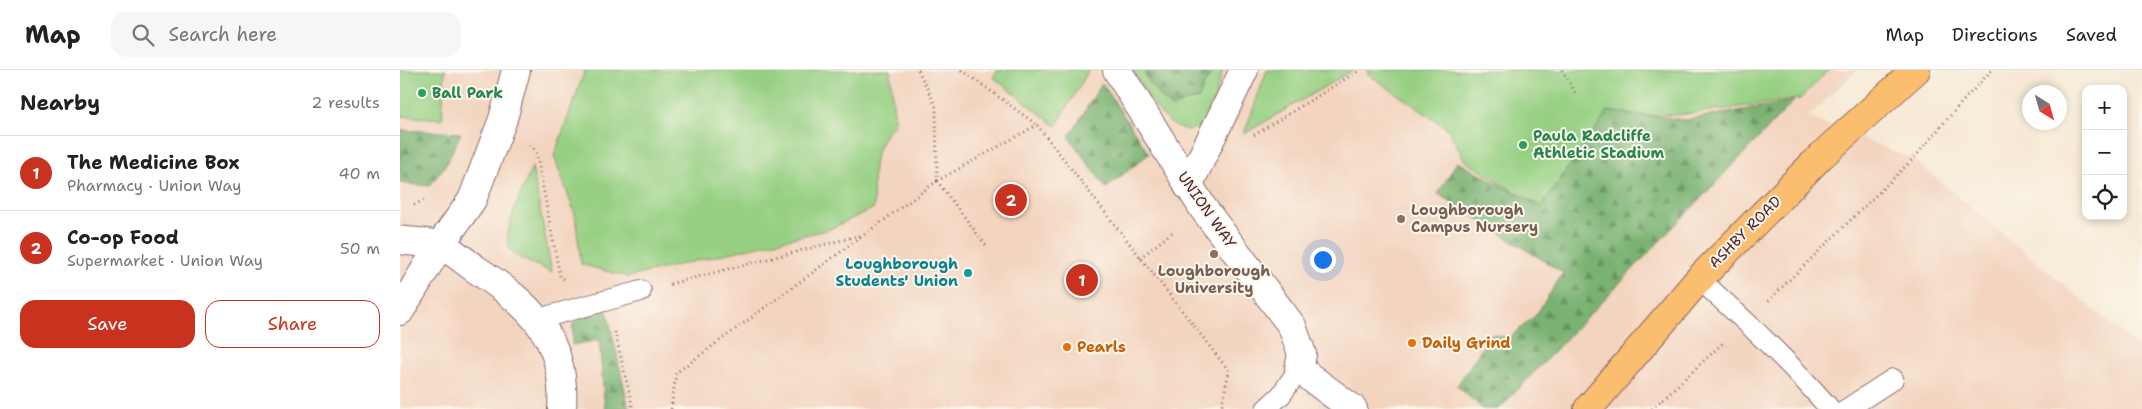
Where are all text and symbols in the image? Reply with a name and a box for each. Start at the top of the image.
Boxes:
search box [111,12,461,57]
text: Map [25,19,81,51]
icon: search [129,21,157,49]
text: Search here [169,22,277,47]
text: Map [1886,23,1924,47]
text: Directions [1952,23,2038,47]
text: Saved [2066,23,2117,47]
place label: Ball Park [432,83,503,103]
north arrow [2022,85,2067,130]
map controls [2082,85,2127,220]
button: + [2082,85,2127,130]
marker: Ball Park [416,87,428,99]
text: Nearby [20,89,100,117]
text: 2 results [311,92,380,113]
place label: Paula Radcliffe Athletic Stadium [1533,126,1665,163]
button: − [2082,130,2127,175]
marker: Paula Radcliffe Athletic Stadium [1517,139,1529,151]
text: The Medicine Box [67,150,239,175]
text: 1 [32,163,40,184]
text: 40 m [338,163,380,184]
street label: UNION WAY [1173,168,1241,252]
text: Pharmacy · Union Way [67,175,241,196]
button: locate [2082,175,2127,220]
pin: 2 [995,181,1027,219]
street label: ASHBY ROAD [1705,191,1786,272]
place label: Loughborough Campus Nursery [1411,200,1538,237]
marker: Loughborough Campus Nursery [1395,213,1407,225]
text: Co-op Food [67,225,179,250]
text: 2 [30,238,42,259]
text: 50 m [340,238,380,259]
your location [1310,247,1336,273]
marker: Loughborough University [1208,248,1220,260]
text: Supermarket · Union Way [67,250,263,271]
place label: Loughborough Students' Union [836,254,958,291]
pin: 1 [1066,261,1098,299]
place label: Loughborough University [1158,261,1270,298]
marker: Loughborough Students' Union [962,267,974,279]
button: Save [20,300,195,348]
button: Share [205,300,380,348]
place label: Daily Grind [1422,333,1511,353]
place label: Pearls [1077,337,1126,357]
marker: Daily Grind [1406,337,1418,349]
marker: Pearls [1061,341,1073,353]

